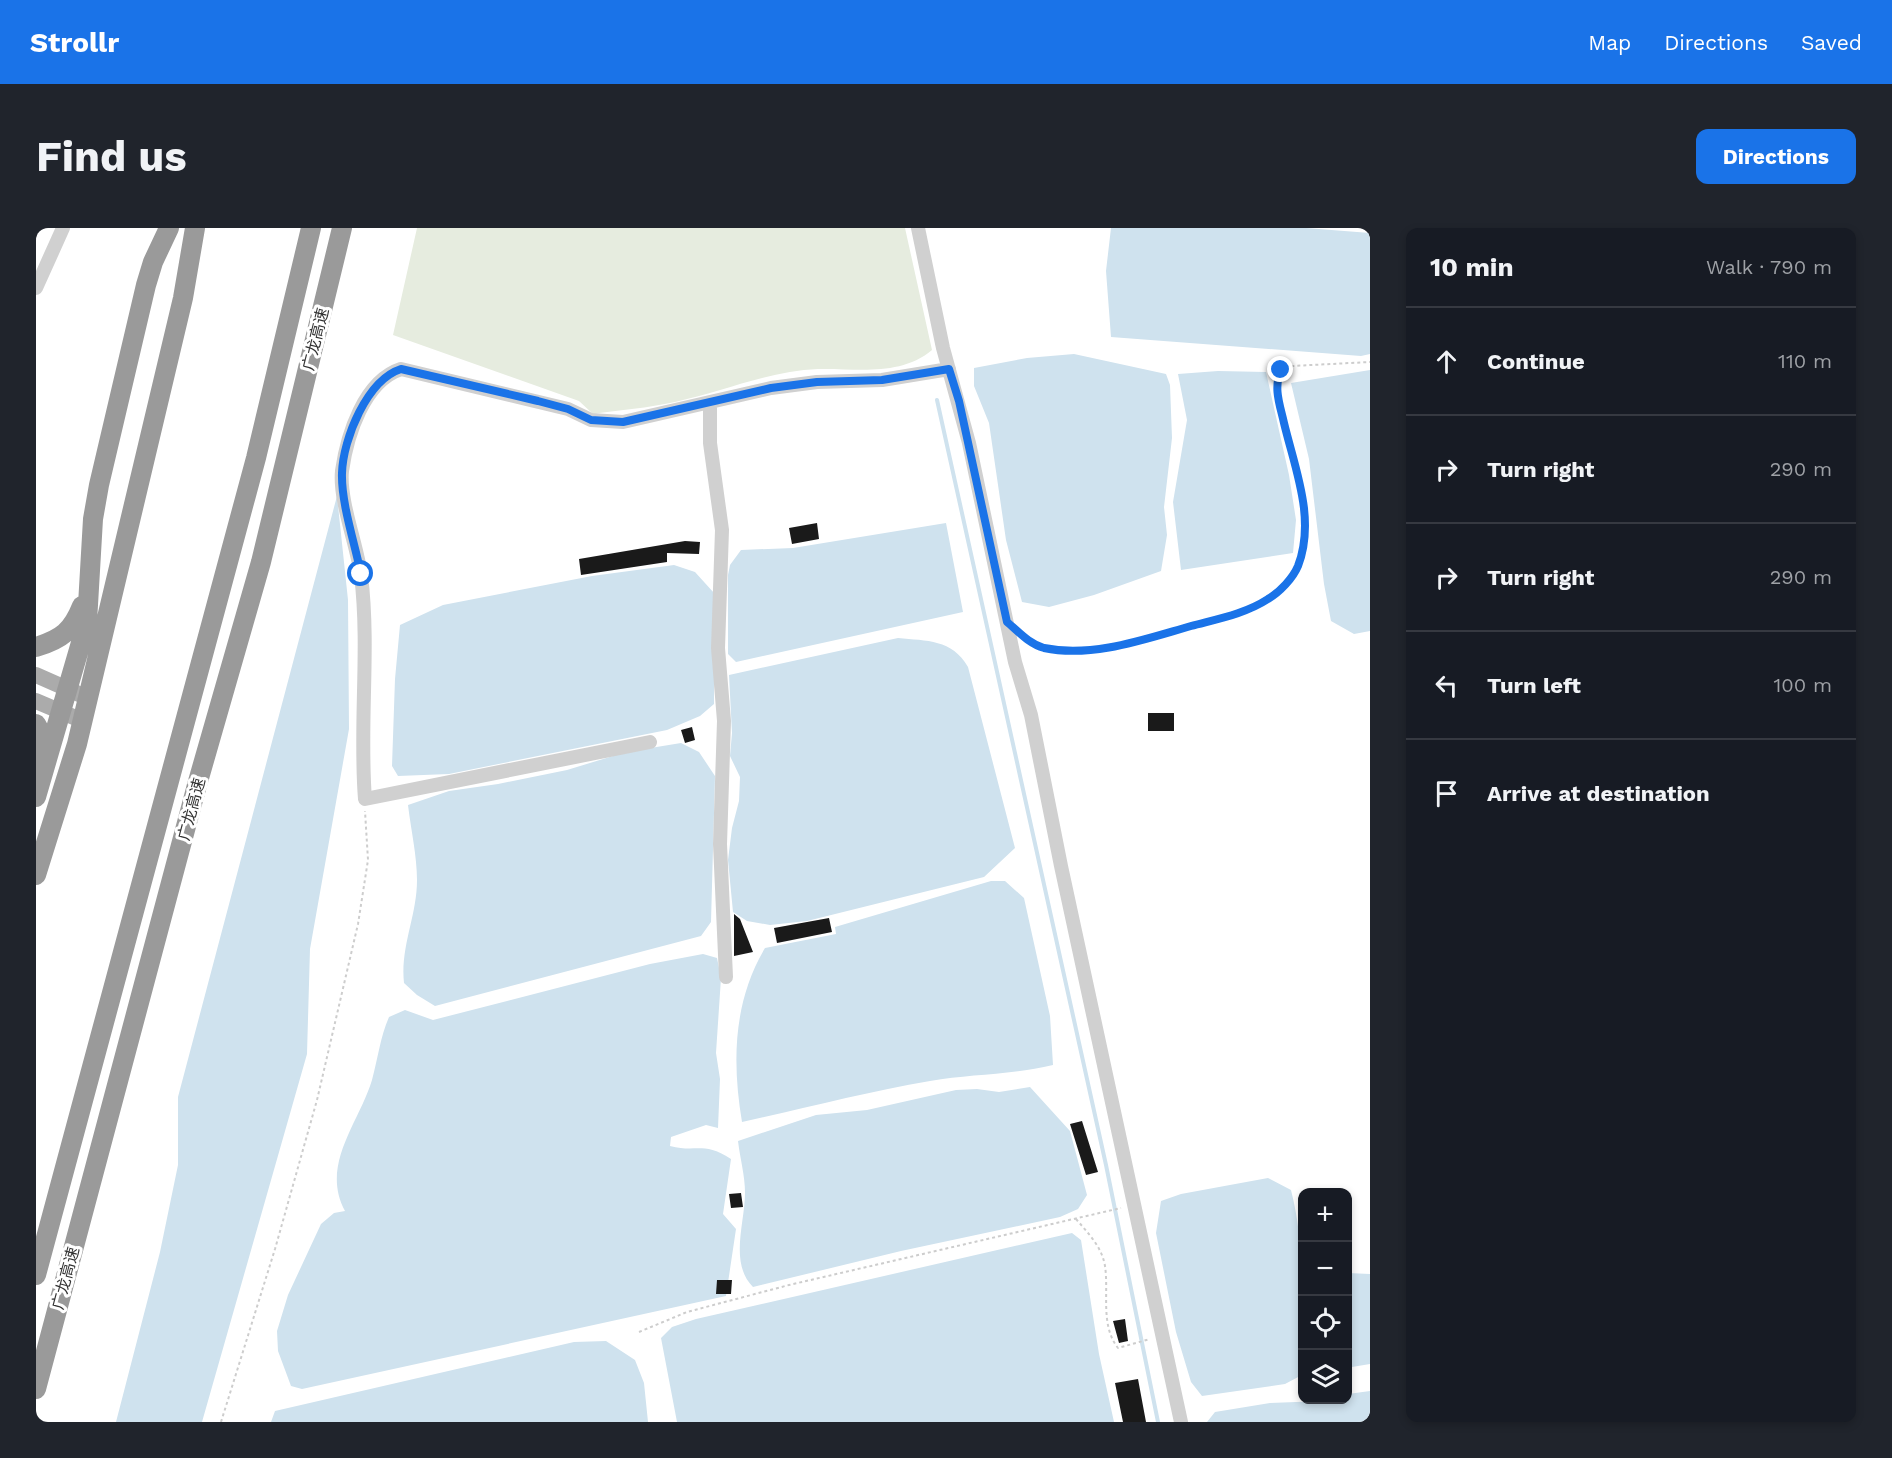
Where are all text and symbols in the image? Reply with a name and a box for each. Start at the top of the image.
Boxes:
text: Strollr [30,26,119,59]
text: Map [1588,30,1631,55]
text: Directions [1664,30,1768,55]
text: Saved [1801,30,1862,55]
button: Directions [1696,129,1856,184]
text: Find us [36,132,187,181]
text: 10 min [1430,252,1514,282]
text: Walk · 790 m [1706,255,1832,279]
street label: 广龙高速 [299,306,332,372]
icon: ahead [1430,345,1463,378]
text: Continue [1487,349,1585,374]
text: 110 m [1778,349,1832,373]
route end [1267,356,1293,382]
icon: right [1430,453,1463,486]
text: Turn right [1487,457,1594,482]
text: 290 m [1770,457,1832,481]
route start [347,560,373,586]
icon: right [1430,561,1463,594]
text: Turn right [1487,565,1594,590]
text: 290 m [1770,565,1832,589]
icon: left [1430,669,1463,702]
text: Turn left [1487,673,1581,698]
text: 100 m [1773,673,1832,697]
street label: 广龙高速 [174,776,209,843]
icon: arrive [1430,777,1463,810]
text: Arrive at destination [1487,781,1710,806]
map controls [1298,1188,1352,1404]
button: + [1298,1188,1352,1242]
button: − [1298,1242,1352,1296]
street label: 广龙高速 [48,1245,83,1312]
button: locate [1298,1296,1352,1350]
button: layers [1298,1350,1352,1404]

